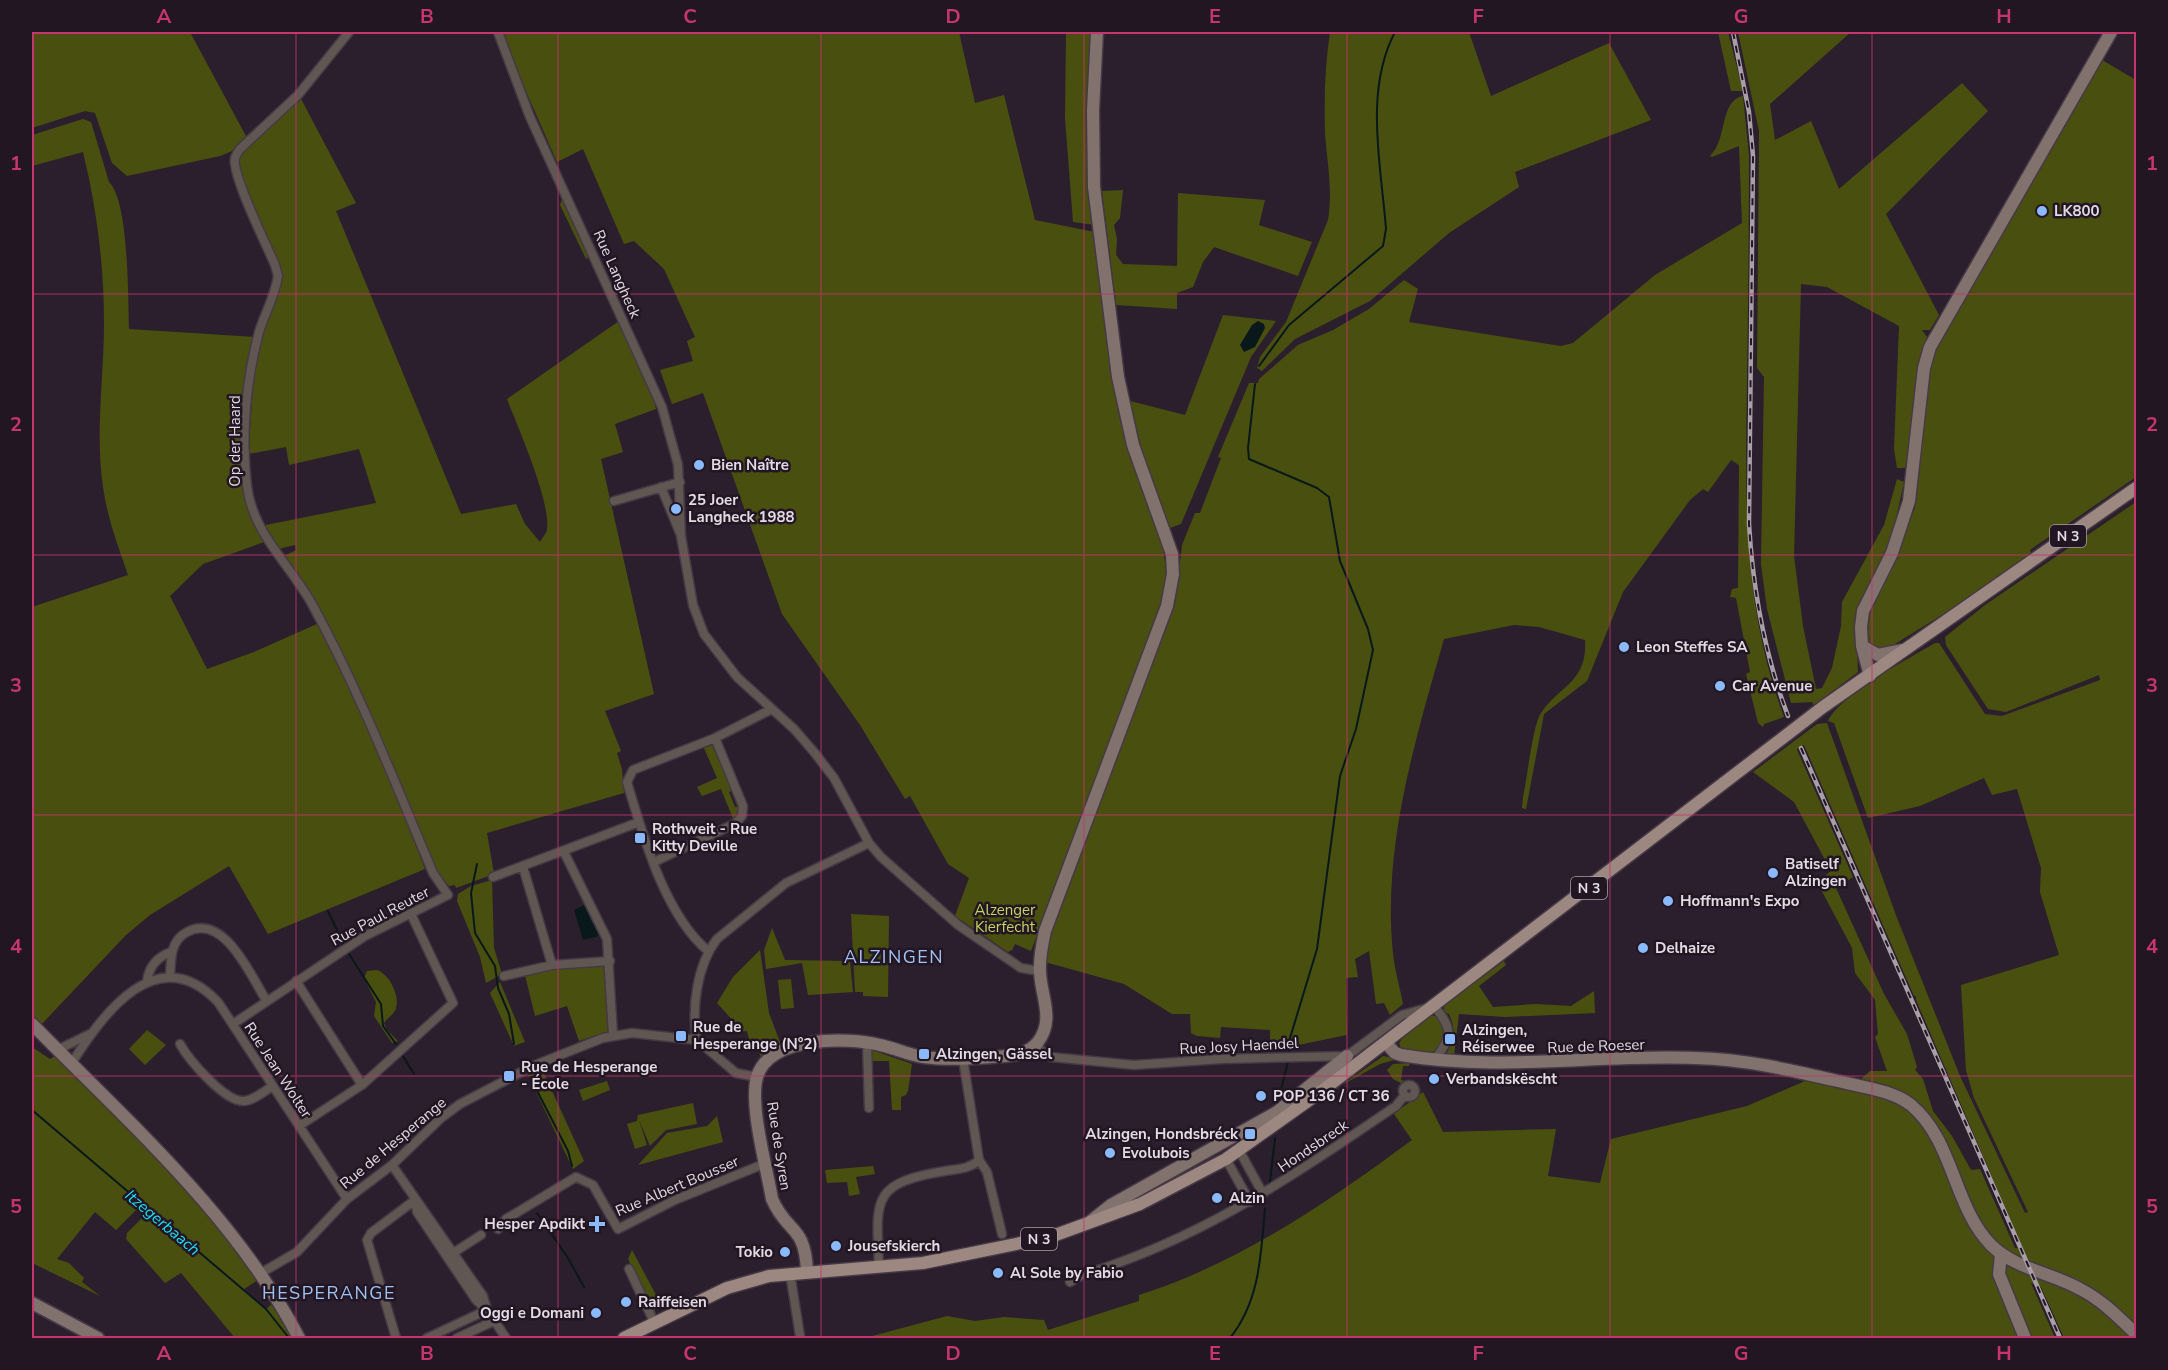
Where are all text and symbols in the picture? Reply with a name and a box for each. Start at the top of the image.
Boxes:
text: A [157,3,172,30]
text: B [420,3,434,30]
text: C [683,3,697,30]
text: D [945,3,961,30]
text: E [1209,3,1221,30]
text: F [1472,3,1484,30]
text: G [1734,3,1748,30]
text: H [1996,3,2012,30]
text: 1 [10,150,22,177]
text: 1 [2146,150,2158,177]
place label: LK800 [2054,201,2099,221]
marker: LK800 [2035,204,2049,218]
street label: Rue Langheck [589,227,646,322]
street label: Op der Haard [225,395,245,487]
text: 2 [10,411,22,438]
text: 2 [2146,411,2158,438]
place label: Bien Naître [711,455,789,475]
marker: Bien Naître [692,458,706,472]
place label: 25 Joer Langheck 1988 [688,490,795,527]
marker: 25 Joer Langheck 1988 [669,502,683,516]
road number: N 3 [2050,525,2086,547]
place label: Leon Steffes SA [1636,637,1748,657]
marker: Leon Steffes SA [1617,640,1631,654]
text: 3 [10,672,22,699]
text: 3 [2146,672,2158,699]
place label: Car Avenue [1732,676,1812,696]
marker: Car Avenue [1713,679,1727,693]
place label: Rothweit - Rue Kitty Deville [652,819,757,856]
marker: Rothweit - Rue Kitty Deville [633,831,647,845]
place label: Batiself Alzingen [1785,854,1847,891]
marker: Batiself Alzingen [1766,866,1780,880]
road number: N 3 [1571,877,1607,899]
street label: Rue Paul Reuter [327,881,433,950]
place label: Hoffmann's Expo [1680,891,1800,911]
marker: Hoffmann's Expo [1661,894,1675,908]
park label: Alzenger Kierfecht [975,900,1036,937]
text: 4 [10,933,22,960]
text: 4 [2146,933,2158,960]
place label: Delhaize [1655,938,1715,958]
marker: Delhaize [1636,941,1650,955]
district label: ALZINGEN [844,945,944,969]
place label: Rue de Hesperange (N°2) [693,1017,818,1054]
street label: Rue Jean Wolter [240,1018,317,1122]
place label: Alzingen, Réiserwee [1462,1020,1535,1057]
marker: Rue de Hesperange (N°2) [674,1029,688,1043]
marker: Alzingen, Réiserwee [1443,1032,1457,1046]
street label: Rue Josy Haendel [1179,1033,1300,1059]
street label: Rue de Roeser [1547,1034,1646,1058]
place label: Alzingen, Gässel [936,1044,1052,1064]
marker: Alzingen, Gässel [917,1047,931,1061]
place label: Rue de Hesperange - École [521,1057,658,1094]
marker: Rue de Hesperange - École [502,1069,516,1083]
place label: Verbandskëscht [1445,1069,1557,1089]
marker: Verbandskëscht [1427,1072,1441,1086]
place label: POP 136 / CT 36 [1273,1086,1390,1106]
marker: POP 136 / CT 36 [1254,1089,1268,1103]
street label: Rue de Hesperange [336,1093,450,1193]
street label: Rue de Syren [762,1100,796,1192]
street label: Hondsbreck [1274,1115,1352,1177]
place label: Alzingen, Hondsbréck [1085,1124,1239,1144]
marker: Alzingen, Hondsbréck [1243,1127,1257,1141]
place label: Evolubois [1122,1143,1190,1163]
marker: Evolubois [1103,1146,1117,1160]
street label: Rue Albert Bousser [612,1151,742,1221]
water label: Itzegerbaach [120,1185,205,1261]
place label: Alzin [1229,1188,1265,1208]
marker: Alzin [1210,1191,1224,1205]
text: 5 [10,1193,22,1220]
text: 5 [2146,1193,2158,1220]
place label: Hesper Apdikt [484,1214,585,1234]
marker: Hesper Apdikt [590,1217,604,1231]
road number: N 3 [1021,1228,1057,1250]
place label: Jousefskierch [847,1236,940,1256]
marker: Jousefskierch [829,1239,843,1253]
place label: Tokio [736,1242,773,1262]
marker: Tokio [778,1245,792,1259]
place label: Al Sole by Fabio [1010,1263,1124,1283]
marker: Al Sole by Fabio [991,1266,1005,1280]
district label: HESPERANGE [262,1281,396,1305]
place label: Raiffeisen [638,1292,707,1312]
marker: Raiffeisen [619,1295,633,1309]
place label: Oggi e Domani [480,1303,584,1323]
marker: Oggi e Domani [589,1306,603,1320]
text: A [157,1340,172,1367]
text: B [420,1340,434,1367]
text: C [683,1340,697,1367]
text: D [945,1340,961,1367]
text: E [1209,1340,1221,1367]
text: F [1472,1340,1484,1367]
text: G [1734,1340,1748,1367]
text: H [1996,1340,2012,1367]

